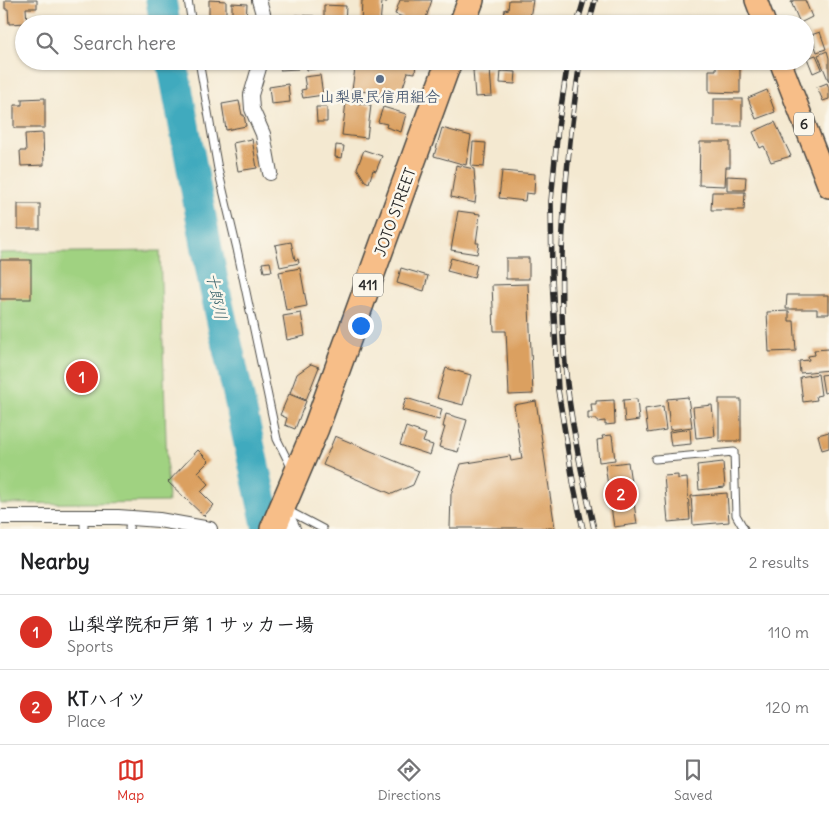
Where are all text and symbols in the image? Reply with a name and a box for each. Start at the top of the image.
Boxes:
search box [15,15,814,70]
icon: search [33,29,61,57]
text: Search here [73,31,176,55]
marker: 山梨県民信用組合 [374,73,386,85]
place label: 山梨県民信用組合 [320,87,440,106]
road number: 6 [794,112,814,136]
street label: JOTO STREET [370,165,420,259]
water label: 十郎川 [202,270,232,322]
road number: 411 [353,274,383,296]
your location [348,313,374,339]
pin: 1 [66,358,98,396]
pin: 2 [605,475,637,513]
text: Nearby [20,548,90,575]
text: 2 results [749,552,809,572]
text: 山梨学院和戸第１サッカー場 [67,612,314,636]
text: 1 [33,622,39,642]
text: 110 m [768,622,809,642]
text: Sports [67,636,113,656]
text: KTハイツ [67,687,146,711]
text: 2 [32,697,40,717]
text: 120 m [766,697,809,717]
text: Place [67,711,106,731]
tab: Map [117,756,145,804]
tab: Directions [378,756,441,804]
tab: Saved [674,756,712,804]

